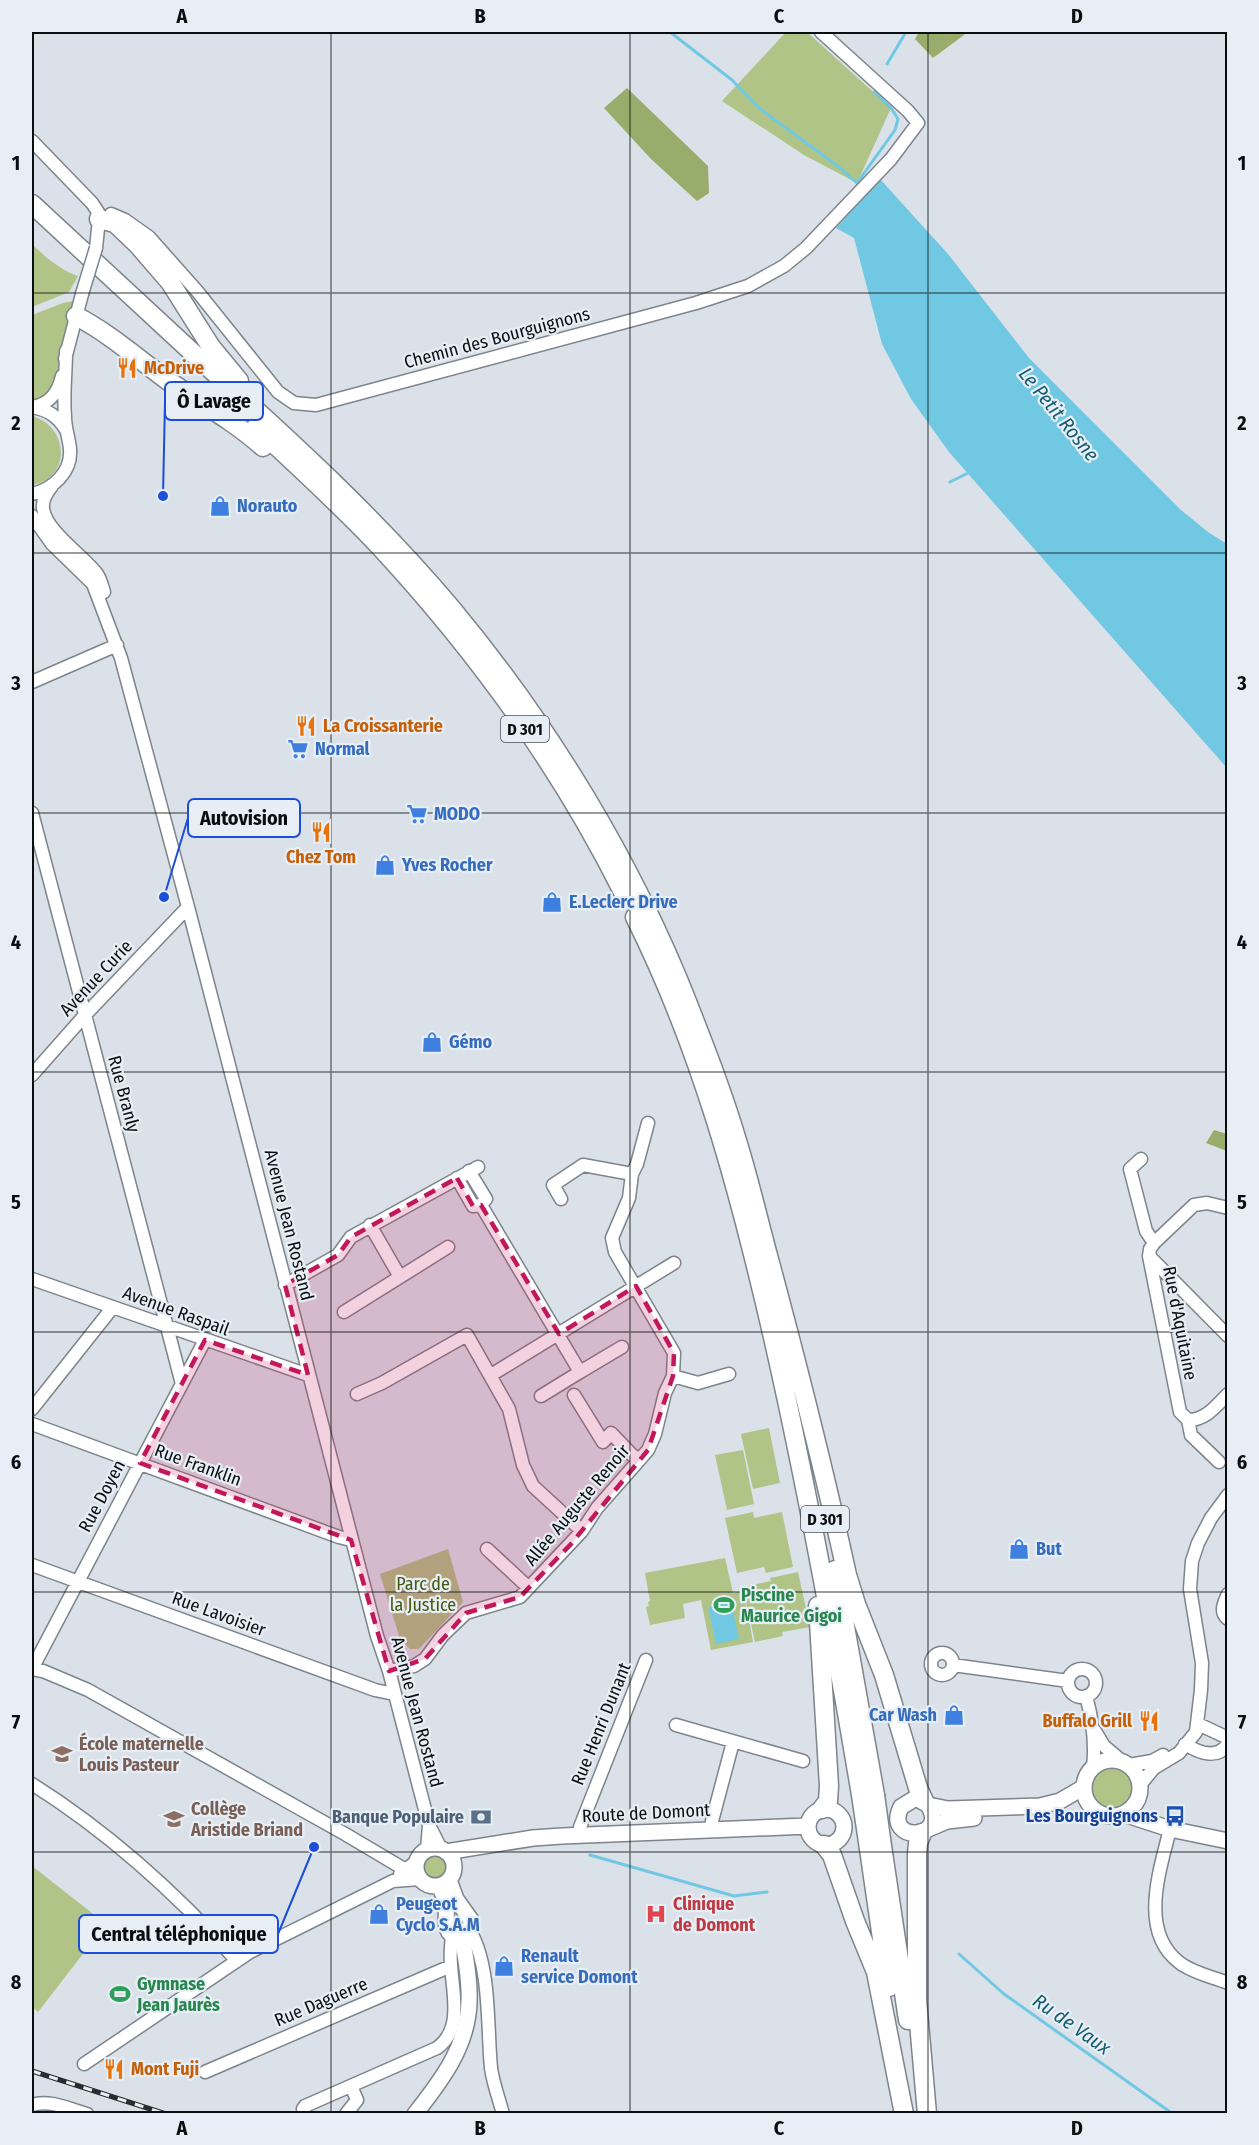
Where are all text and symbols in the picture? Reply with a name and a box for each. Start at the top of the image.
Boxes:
text: A [176,4,189,28]
text: B [474,4,486,28]
text: C [774,4,785,28]
text: D [1071,4,1083,28]
text: 1 [12,151,20,175]
text: 1 [1238,151,1246,175]
street label: Chemin des Bourguignons [402,303,593,373]
restaurant icon: McDrive [115,356,139,380]
place label: McDrive [144,357,204,379]
water label: Le Petit Rosne [1014,362,1104,466]
callout: Ô Lavage [165,382,263,420]
text: Ô Lavage [177,388,251,413]
text: 2 [10,411,21,435]
text: 2 [1236,411,1247,435]
shop icon: Norauto [208,494,232,518]
place label: Norauto [237,495,298,517]
text: 3 [10,671,21,695]
text: 3 [1236,671,1247,695]
restaurant icon: La Croissanterie [294,714,318,738]
place label: La Croissanterie [323,715,443,737]
road number: D 301 [501,716,549,742]
supermarket icon: Normal [286,737,310,761]
place label: Normal [315,738,369,760]
callout: Autovision [188,799,300,837]
supermarket icon: MODO [405,802,429,826]
place label: MODO [434,803,480,825]
text: Autovision [199,806,288,830]
restaurant icon: Chez Tom [309,820,333,844]
place label: Chez Tom [286,846,356,868]
shop icon: Yves Rocher [373,853,397,877]
place label: Yves Rocher [401,854,493,876]
shop icon: E.Leclerc Drive [540,890,564,914]
place label: E.Leclerc Drive [569,891,678,913]
text: 4 [11,930,21,954]
text: 4 [1237,930,1247,954]
street label: Avenue Curie [55,935,137,1021]
shop icon: Gémo [420,1030,444,1054]
place label: Gémo [449,1031,492,1053]
street label: Rue Branly [103,1053,145,1135]
street label: Avenue Jean Rostand [260,1147,318,1303]
text: 5 [11,1190,21,1214]
text: 5 [1237,1190,1247,1214]
street label: Rue d'Aquitaine [1158,1264,1202,1382]
street label: Avenue Raspail [120,1282,233,1341]
street label: Rue Franklin [152,1439,244,1491]
street label: Allée Auguste Renoir [520,1439,635,1570]
text: 6 [11,1450,21,1474]
text: 6 [1237,1450,1247,1474]
street label: Rue Doyen [74,1456,130,1536]
road number: D 301 [801,1506,849,1532]
shop icon: But [1007,1537,1031,1561]
place label: But [1036,1538,1062,1560]
park label: Parc de la Justice [390,1573,456,1616]
place label: Piscine Maurice Gigoi [741,1584,842,1627]
street label: Rue Lavoisier [169,1587,270,1641]
sports icon: Piscine Maurice Gigoi [712,1593,736,1617]
street label: Avenue Jean Rostand [386,1634,448,1790]
street label: Rue Henri Dunant [566,1659,636,1788]
shop icon: Car Wash [942,1703,966,1727]
place label: Car Wash [869,1704,937,1726]
restaurant icon: Buffalo Grill [1137,1709,1161,1733]
text: 7 [12,1710,21,1734]
place label: Buffalo Grill [1043,1710,1132,1732]
text: 7 [1238,1710,1247,1734]
place label: École maternelle Louis Pasteur [79,1732,204,1776]
school or university icon: École maternelle Louis Pasteur [50,1742,74,1766]
place label: Collège Aristide Briand [190,1798,303,1841]
street label: Route de Domont [581,1799,711,1827]
bus stop icon: Les Bourguignons [1163,1804,1187,1828]
bank icon: Banque Populaire [469,1805,493,1829]
place label: Les Bourguignons [1026,1805,1158,1827]
place label: Banque Populaire [332,1806,464,1828]
school or university icon: Collège Aristide Briand [162,1807,186,1831]
place label: Peugeot Cyclo S.A.M [396,1893,480,1936]
place label: Clinique de Domont [673,1893,756,1936]
shop icon: Peugeot Cyclo S.A.M [367,1902,391,1926]
hospital icon: Clinique de Domont [644,1902,668,1926]
callout: Central téléphonique [79,1915,278,1953]
text: Central téléphonique [91,1922,267,1946]
place label: Renault service Domont [521,1945,638,1988]
shop icon: Renault service Domont [492,1954,516,1978]
text: 8 [11,1970,22,1994]
text: 8 [1237,1970,1248,1994]
place label: Gymnase Jean Jaurès [136,1973,220,2016]
street label: Rue Daguerre [271,1973,371,2031]
sports icon: Gymnase Jean Jaurès [108,1982,132,2006]
water label: Ru de Vaux [1028,1988,1116,2060]
restaurant icon: Mont Fuji [102,2057,126,2081]
place label: Mont Fuji [131,2058,199,2080]
text: A [176,2116,189,2140]
text: B [474,2116,486,2140]
text: C [774,2116,785,2140]
text: D [1071,2116,1083,2140]

